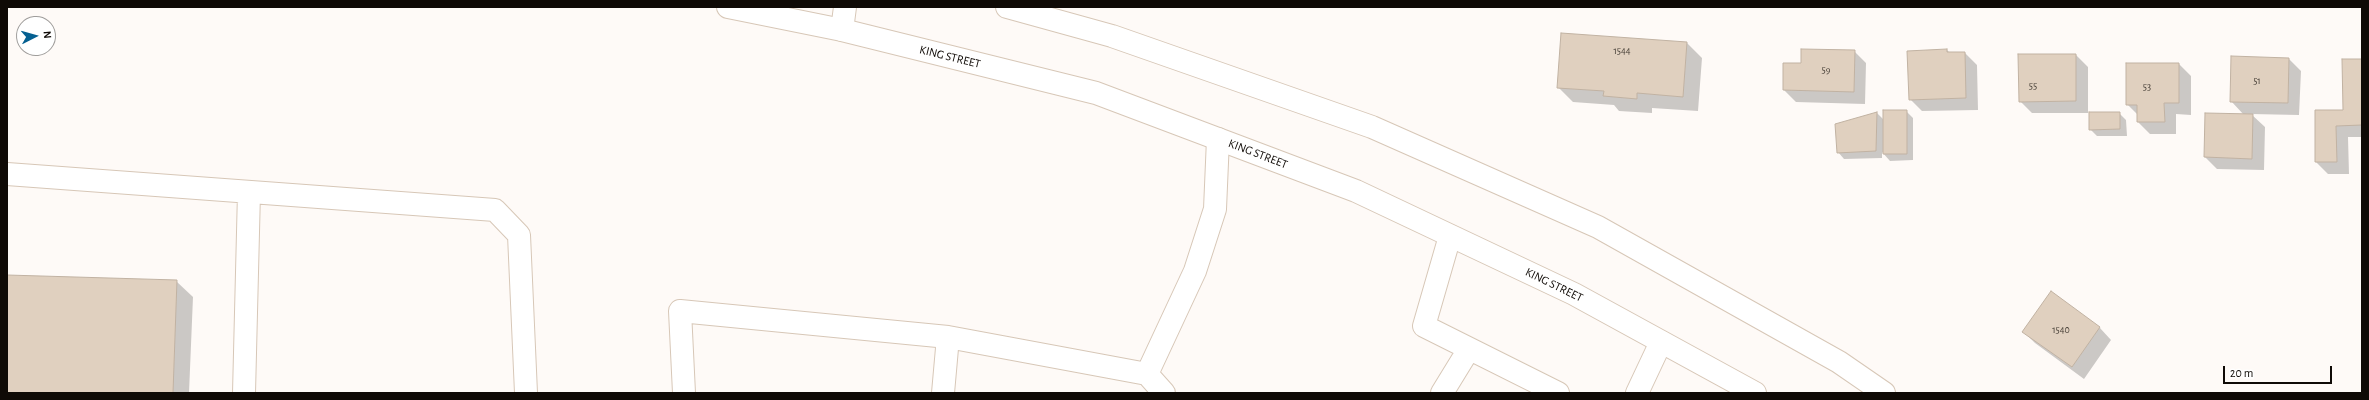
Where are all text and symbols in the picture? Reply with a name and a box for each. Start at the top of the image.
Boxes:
north arrow [16,16,56,56]
text: N [42,30,53,39]
street label: KING STREET [918,42,982,72]
house number: 1544 [1613,45,1631,57]
house number: 59 [1822,64,1830,76]
house number: 51 [2253,75,2261,87]
house number: 55 [2029,80,2037,92]
house number: 53 [2143,81,2151,93]
street label: KING STREET [1226,136,1290,172]
street label: KING STREET [1523,265,1585,305]
house number: 1540 [2052,324,2070,336]
scale bar [2225,358,2334,384]
text: 20 m [2230,367,2253,379]

